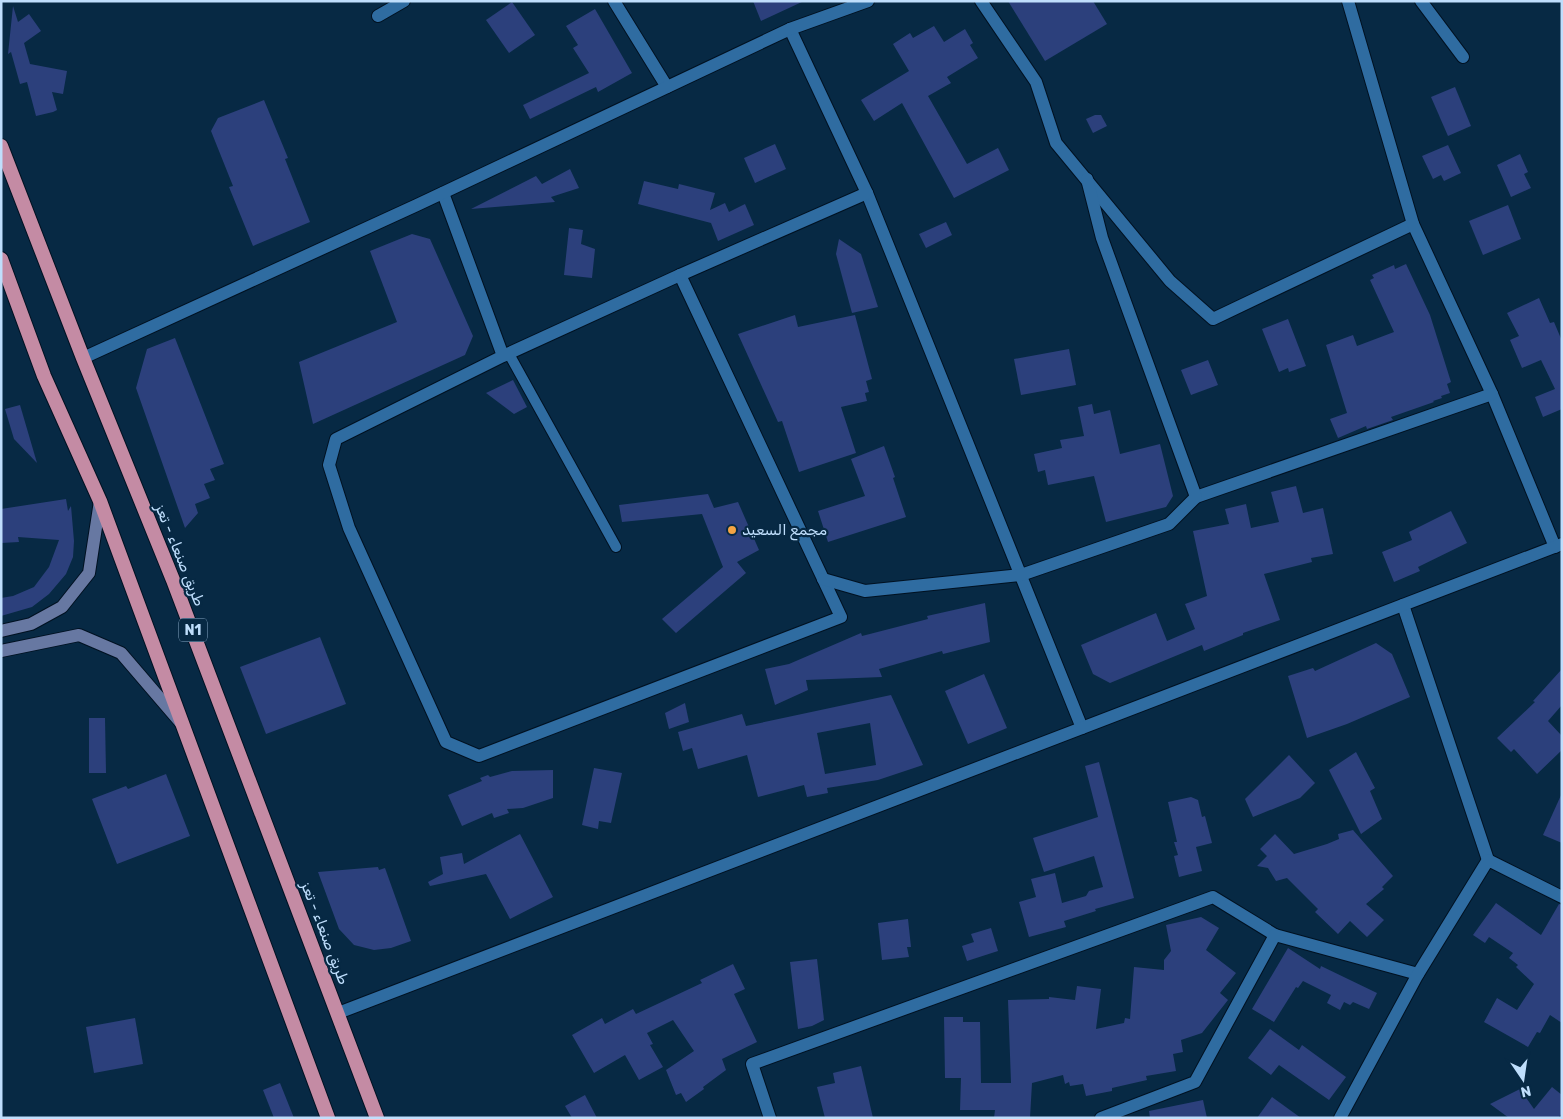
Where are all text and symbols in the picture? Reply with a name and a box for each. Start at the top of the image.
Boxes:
street label: طريق صنعاء - تعز [151,500,209,609]
place label: مجمع السعيد [742,521,827,541]
marker: مجمع السعيد [726,524,738,536]
road number: N1 [179,618,207,642]
street label: طريق صنعاء - تعز [297,878,353,987]
north arrow [1498,1054,1548,1104]
text: N [1519,1082,1533,1101]

